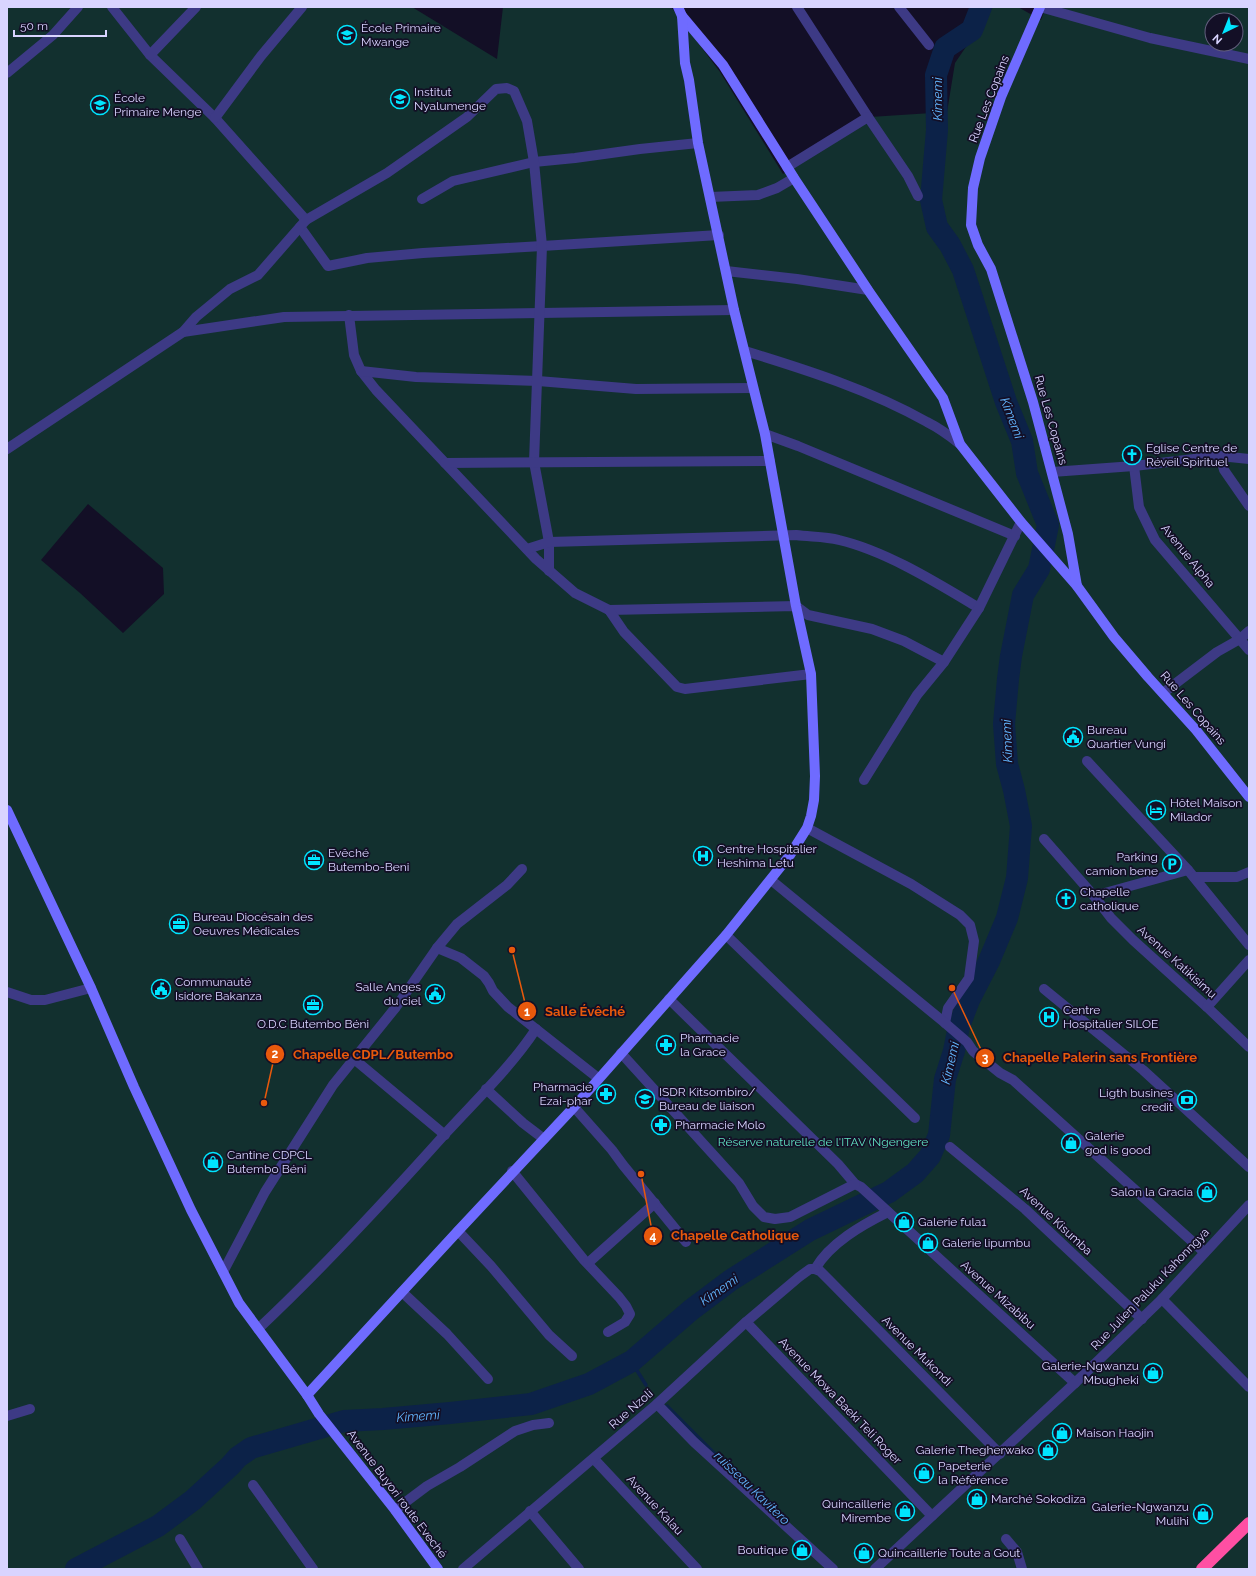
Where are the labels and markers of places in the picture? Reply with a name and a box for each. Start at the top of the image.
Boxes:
place label: École Primaire Mwange [361,21,441,49]
school or university icon: École Primaire Mwange [336,24,358,46]
place label: Institut Nyalumenge [414,85,486,113]
school or university icon: Institut Nyalumenge [389,88,411,110]
place label: École Primaire Menge [114,91,202,119]
school or university icon: École Primaire Menge [89,94,111,116]
place label: Eglise Centre de Réveil Spirituel [1146,441,1237,469]
church icon: Eglise Centre de Réveil Spirituel [1121,444,1143,466]
place label: Bureau Quartier Vungi [1087,723,1166,751]
public building icon: Bureau Quartier Vungi [1062,726,1084,748]
place label: Hôtel Maison Milador [1170,796,1242,824]
hotel icon: Hôtel Maison Milador [1145,799,1167,821]
place label: Centre Hospitalier Heshima Letu [717,842,818,870]
hospital icon: Centre Hospitalier Heshima Letu [692,845,714,867]
place label: Evêché Butembo-Beni [328,846,409,874]
office icon: Evêché Butembo-Beni [303,849,325,871]
place label: Parking camion bene [1086,850,1158,878]
parking icon: Parking camion bene [1161,853,1183,875]
place label: Chapelle catholique [1080,885,1139,913]
church icon: Chapelle catholique [1055,888,1077,910]
place label: Bureau Diocésain des Oeuvres Médicales [193,910,313,938]
office icon: Bureau Diocésain des Oeuvres Médicales [168,913,190,935]
place label: Communauté Isidore Bakanza [175,975,262,1003]
public building icon: Communauté Isidore Bakanza [150,978,172,1000]
place label: Salle Anges du ciel [356,980,422,1008]
public building icon: Salle Anges du ciel [424,983,446,1005]
office icon: O.D.C Butembo Béni [302,994,324,1016]
callout: Salle Évêché [517,999,633,1024]
place label: Centre Hospitalier SILOE [1063,1003,1158,1031]
hospital icon: Centre Hospitalier SILOE [1038,1006,1060,1028]
place label: O.D.C Butembo Béni [257,1017,369,1031]
place label: Pharmacie la Grace [680,1031,739,1059]
pharmacy icon: Pharmacie la Grace [655,1034,677,1056]
callout: Chapelle CDPL/Butembo [265,1042,461,1067]
callout: Chapelle Palerin sans Frontière [975,1045,1205,1070]
place label: Pharmacie Ezai-phar [533,1080,593,1108]
pharmacy icon: Pharmacie Ezai-phar [595,1083,617,1105]
place label: ISDR Kitsombiro/ Bureau de liaison [659,1085,755,1113]
place label: Ligth busines credit [1099,1086,1173,1114]
school or university icon: ISDR Kitsombiro/ Bureau de liaison [634,1088,656,1110]
bank icon: Ligth busines credit [1176,1089,1198,1111]
pharmacy icon: Pharmacie Molo [650,1114,672,1136]
place label: Pharmacie Molo [675,1118,765,1132]
place label: Galerie god is good [1085,1129,1151,1157]
shop icon: Galerie god is good [1060,1132,1082,1154]
place label: Cantine CDPCL Butembo Béni [227,1148,312,1176]
shop icon: Cantine CDPCL Butembo Béni [202,1151,224,1173]
shop icon: Salon la Gracia [1196,1181,1218,1203]
place label: Salon la Gracia [1111,1185,1193,1199]
shop icon: Galerie fula1 [893,1211,915,1233]
place label: Galerie fula1 [918,1215,986,1229]
callout: Chapelle Catholique [643,1223,807,1248]
shop icon: Galerie lipumbu [917,1232,939,1254]
place label: Galerie lipumbu [942,1236,1030,1250]
place label: Galerie-Ngwanzu Mbugheki [1042,1359,1139,1387]
shop icon: Galerie-Ngwanzu Mbugheki [1142,1362,1164,1384]
shop icon: Maison Haojin [1051,1422,1073,1444]
place label: Maison Haojin [1076,1426,1153,1440]
shop icon: Galerie Thegherwako [1037,1439,1059,1461]
place label: Galerie Thegherwako [916,1443,1034,1457]
place label: Papeterie la Référence [938,1459,1008,1487]
shop icon: Papeterie la Référence [913,1462,935,1484]
shop icon: Marché Sokodiza [966,1488,988,1510]
place label: Marché Sokodiza [991,1492,1086,1506]
place label: Quincaillerie Mirembe [822,1497,891,1525]
shop icon: Quincaillerie Mirembe [894,1500,916,1522]
place label: Galerie-Ngwanzu Mulihi [1092,1500,1189,1528]
shop icon: Galerie-Ngwanzu Mulihi [1192,1503,1214,1525]
shop icon: Boutique [791,1539,813,1561]
shop icon: Quincaillerie Toute a Gout [853,1542,875,1564]
place label: Boutique [738,1543,788,1557]
place label: Quincaillerie Toute a Gout [878,1546,1020,1560]

